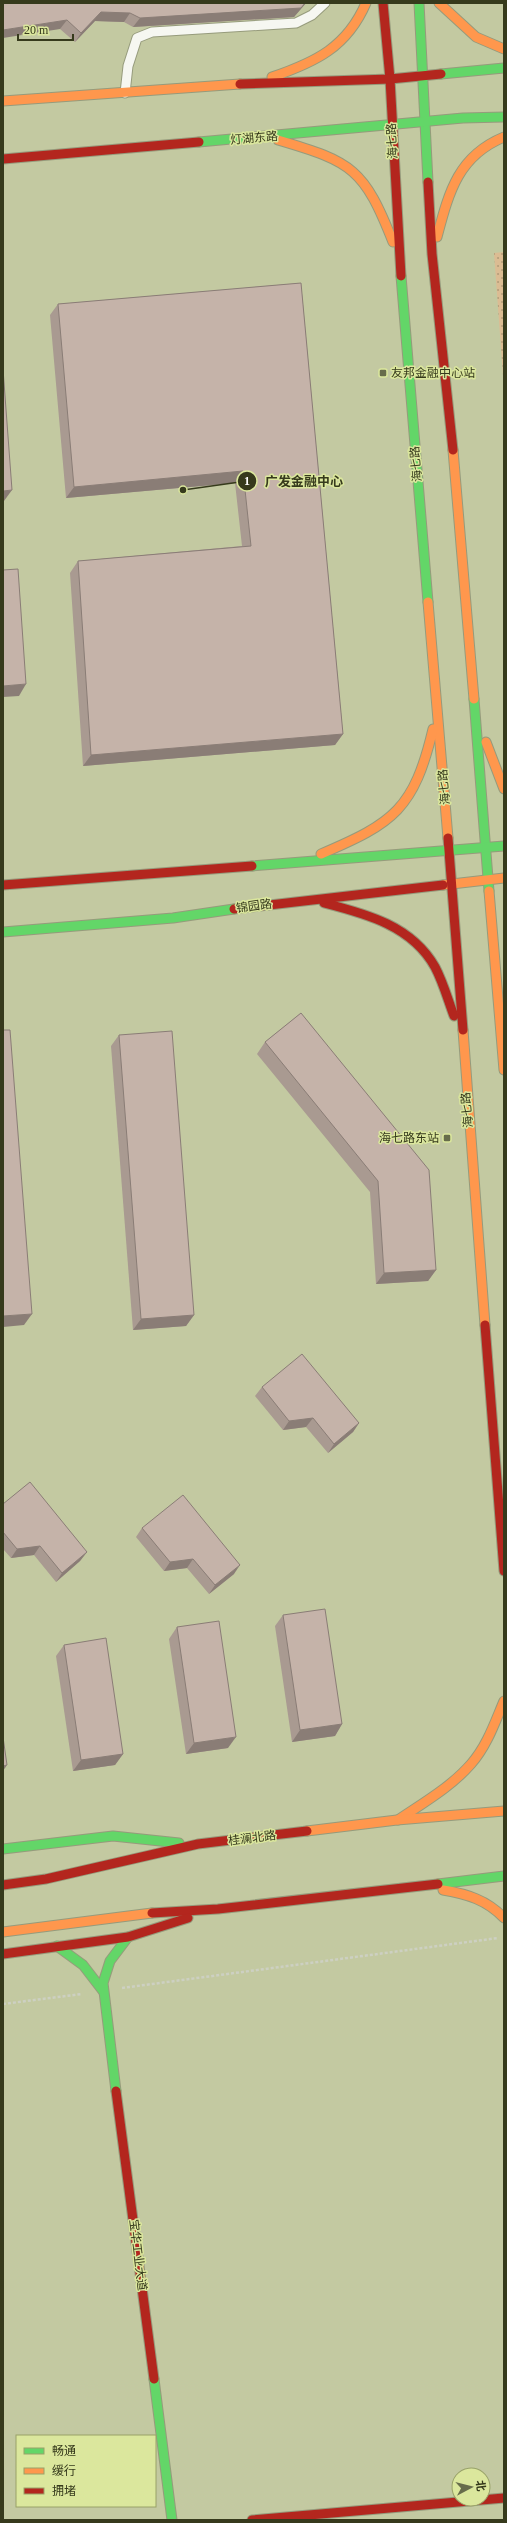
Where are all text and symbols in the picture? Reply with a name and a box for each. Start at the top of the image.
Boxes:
scale bar [18,16,73,42]
text: 20 m [24,23,49,37]
street label: 海七路 [384,123,400,159]
street label: 灯湖东路 [229,129,279,147]
place label: 友邦金融中心站 [391,366,475,380]
marker: 友邦金融中心站 [378,368,388,378]
street label: 海七路 [407,445,425,483]
callout: 广发金融中心 [237,468,351,493]
text: 1 [244,474,250,488]
text: 广发金融中心 [265,474,343,489]
street label: 海七路 [435,768,453,806]
street label: 锦园路 [235,897,273,915]
street label: 海七路 [458,1091,476,1129]
place label: 海七路东站 [379,1131,439,1145]
marker: 海七路东站 [442,1133,452,1143]
street label: 桂澜北路 [227,1828,277,1848]
street label: 宝华工业大道 [127,2218,149,2292]
legend [16,2435,156,2507]
text: 畅通 [52,2444,76,2458]
text: 缓行 [52,2464,76,2478]
north arrow [451,2467,491,2507]
text: 北 [474,2480,488,2492]
text: 拥堵 [52,2484,76,2498]

